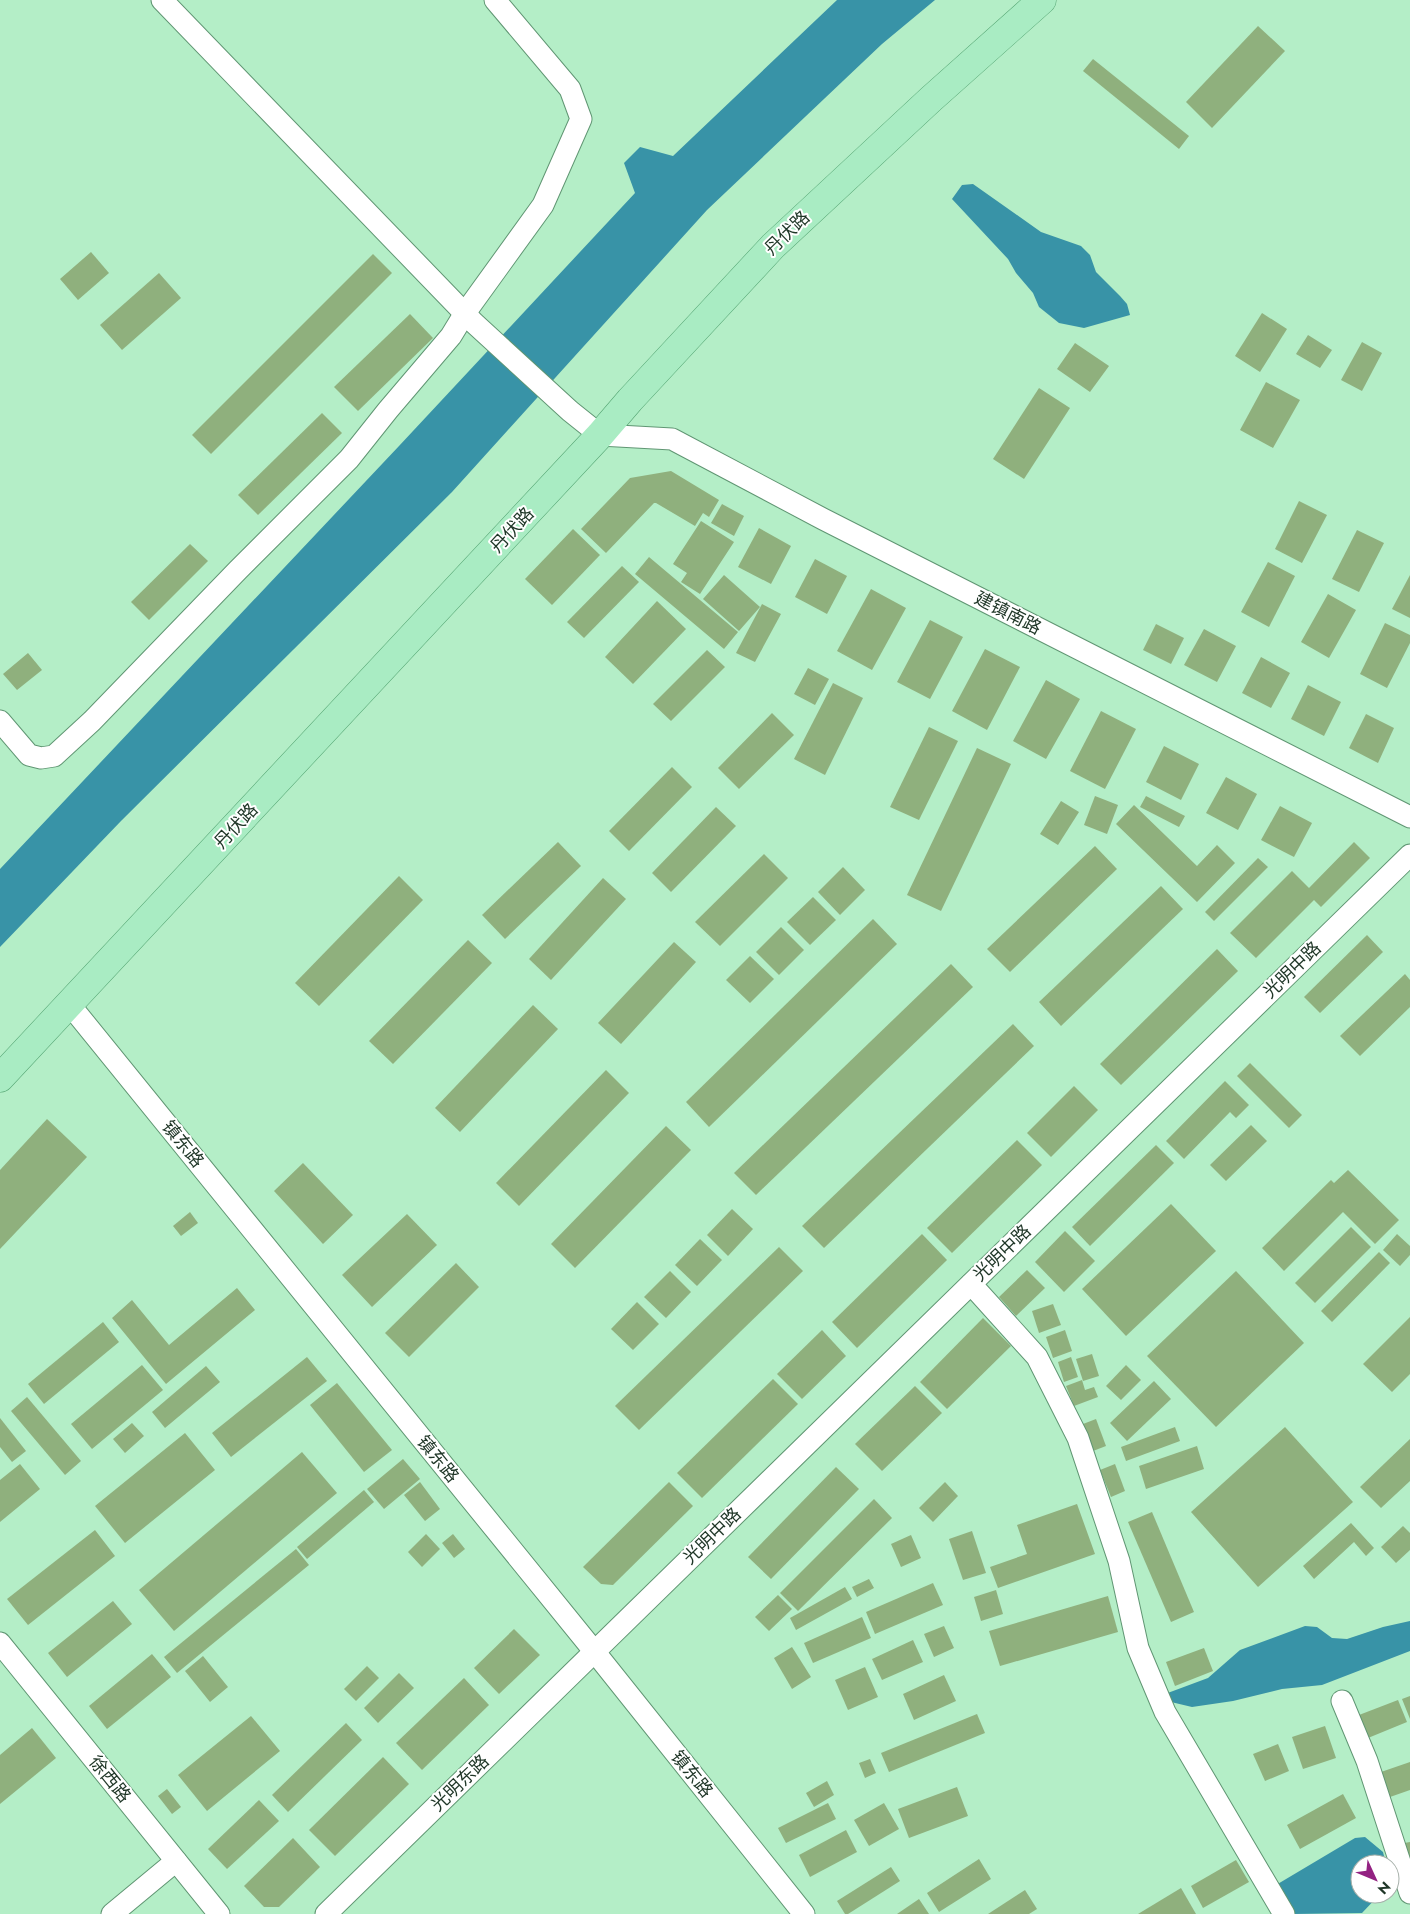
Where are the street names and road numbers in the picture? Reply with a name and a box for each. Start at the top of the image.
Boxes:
street label: 丹伏路 [759,205,815,261]
street label: 丹伏路 [484,501,540,559]
street label: 建镇南路 [970,585,1046,641]
street label: 丹伏路 [208,797,264,855]
street label: 光明中路 [1257,936,1327,1004]
street label: 镇东路 [156,1115,210,1173]
street label: 光明中路 [967,1219,1037,1287]
street label: 镇东路 [411,1430,465,1488]
street label: 光明中路 [677,1502,747,1570]
street label: 镇东路 [665,1745,719,1803]
street label: 光明东路 [425,1749,495,1817]
street label: 徐西路 [83,1750,137,1808]

